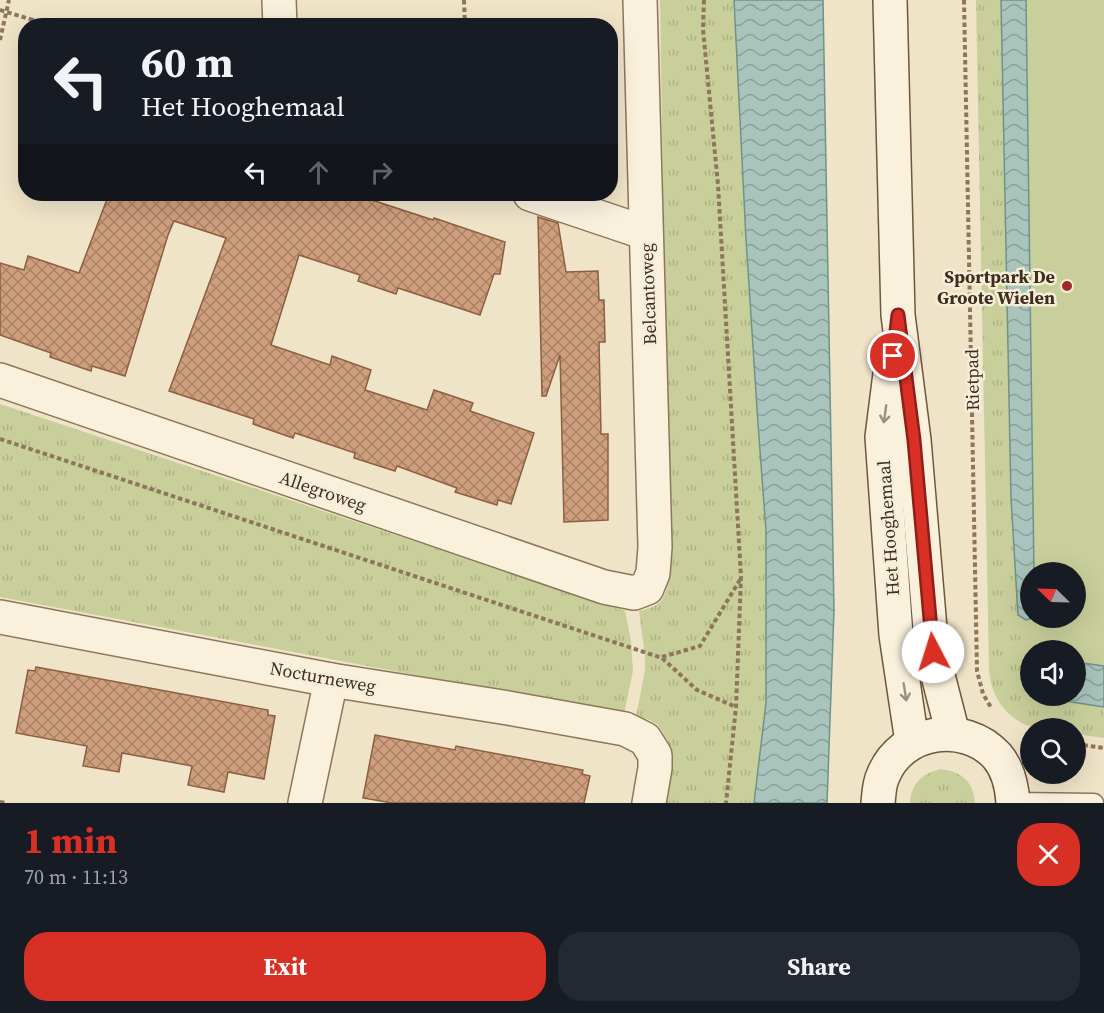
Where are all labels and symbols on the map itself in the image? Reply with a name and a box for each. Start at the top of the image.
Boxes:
street label: Belcantoweg [634,243,662,345]
place label: Sportpark De Groote Wielen [937,264,1055,310]
marker: Sportpark De Groote Wielen [1060,279,1074,293]
pin [867,330,918,381]
street label: Rietpad [959,349,985,411]
one-way arrow [879,404,890,424]
street label: Het Hooghemaal [871,459,905,597]
street label: Allegroweg [276,464,370,518]
north arrow [1020,562,1086,628]
position arrow [901,620,965,684]
street label: Nocturneweg [268,655,378,699]
one-way arrow [899,682,910,701]

